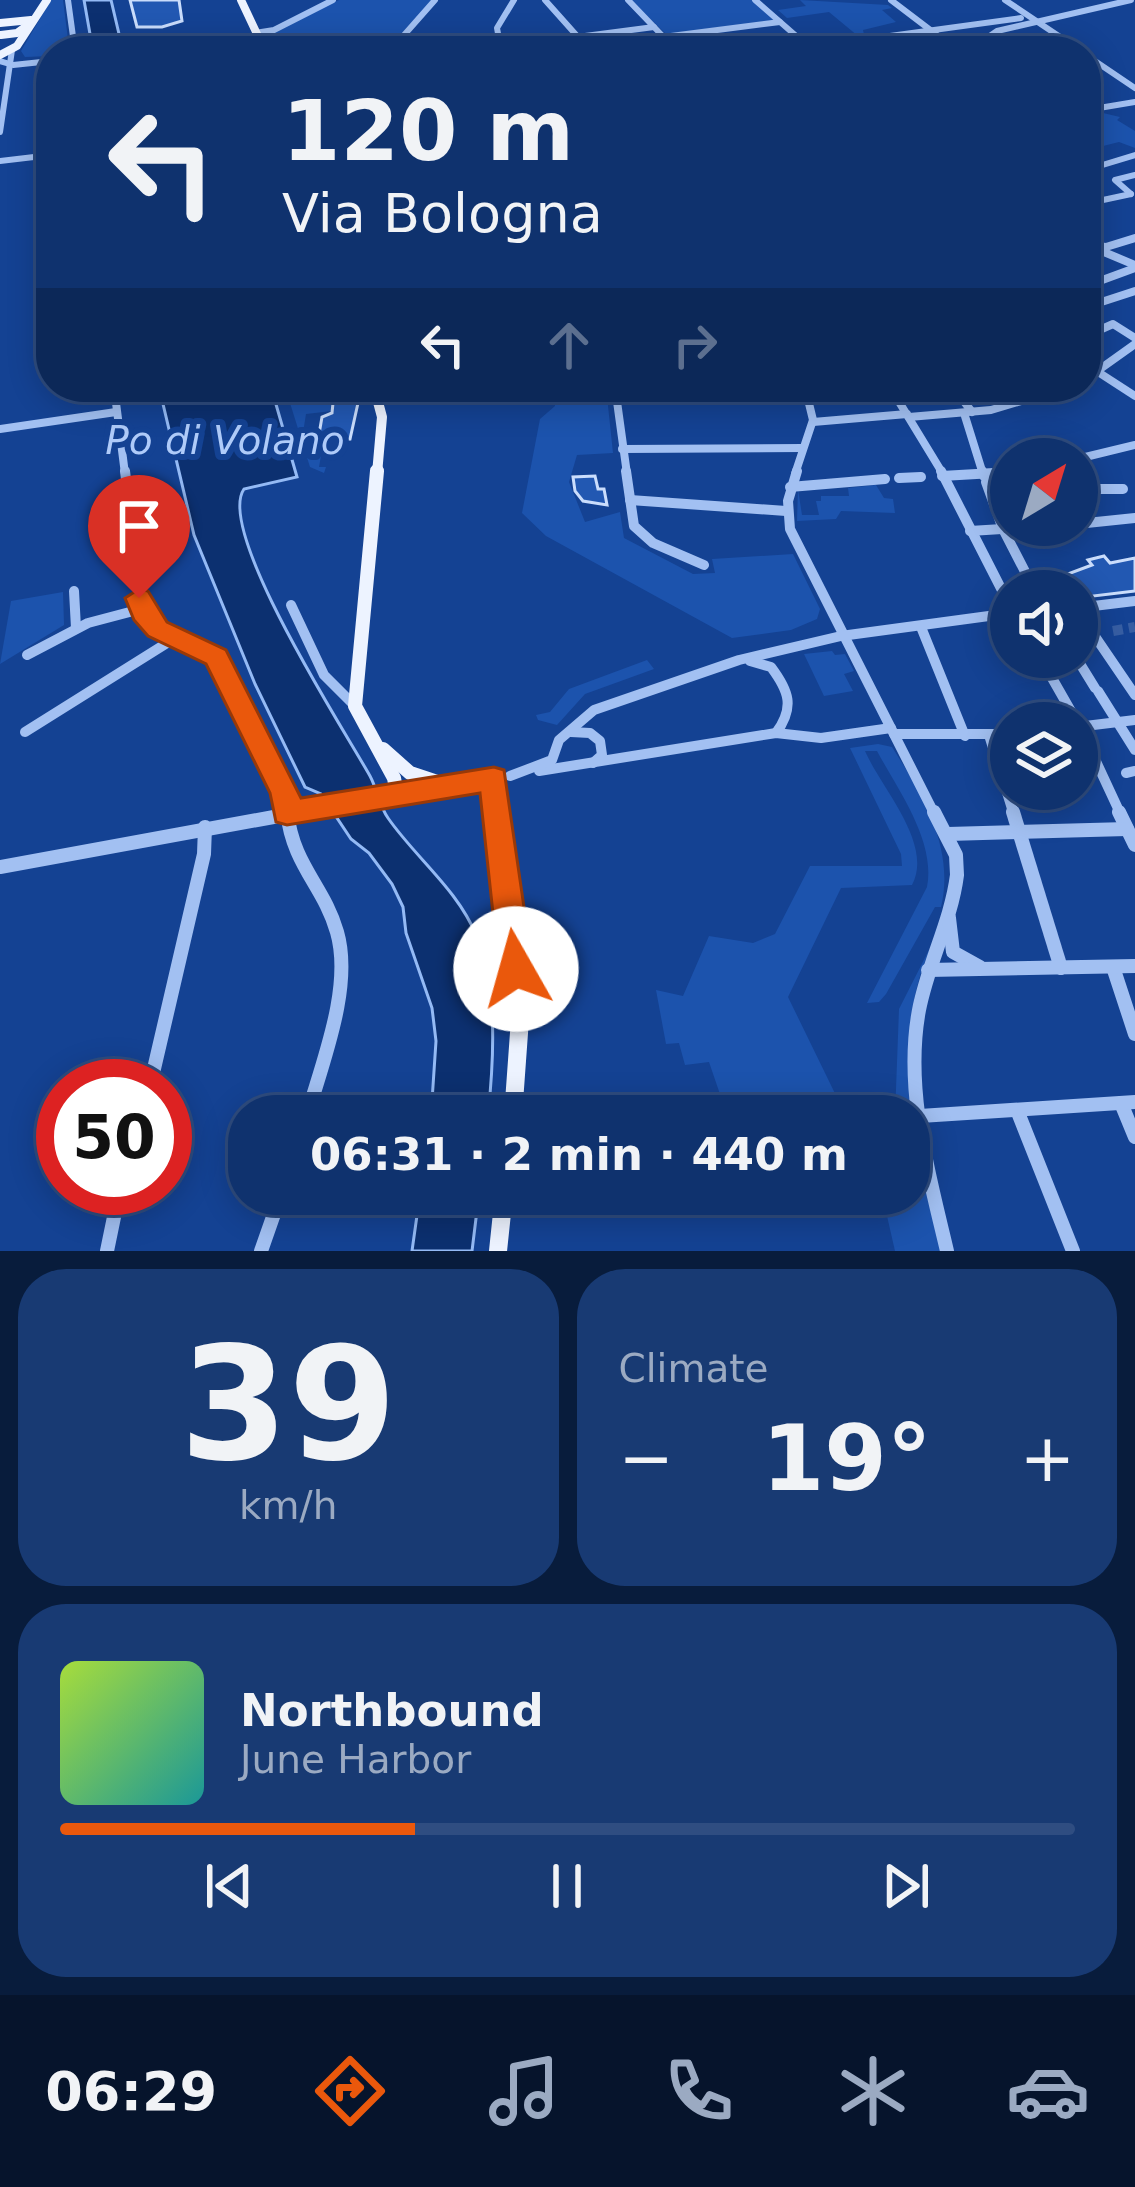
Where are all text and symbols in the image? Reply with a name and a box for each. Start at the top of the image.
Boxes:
text: 120 m [282,82,574,180]
icon: left [84,84,240,240]
text: Via Bologna [282,182,603,245]
icon: left [410,312,476,378]
icon: ahead [536,312,602,378]
icon: right [662,312,728,378]
water label: Po di Volano [105,418,345,463]
north arrow [990,438,1098,546]
map controls [990,438,1098,810]
pin [88,475,190,598]
icon: arrive [106,493,172,559]
button: sound [990,570,1098,678]
button: layers [990,702,1098,810]
position arrow [453,906,579,1032]
speed limit sign: 50 [36,1059,192,1215]
text: 06:31 · 2 min · 440 m [310,1128,848,1181]
text: 39 [180,1314,397,1496]
text: Climate [619,1346,769,1391]
text: 19° [762,1406,932,1511]
text: − [619,1420,674,1497]
text: + [1020,1420,1075,1497]
text: km/h [239,1483,337,1528]
text: Northbound [240,1684,544,1737]
text: June Harbor [240,1737,471,1782]
icon: previous [196,1853,262,1919]
icon: pause [534,1853,600,1919]
icon: next [873,1853,939,1919]
icon: directions [308,2049,392,2133]
icon: music [482,2049,566,2133]
icon: phone [657,2049,741,2133]
icon: climate [831,2049,915,2133]
icon: car [1006,2049,1090,2133]
text: 06:29 [45,2060,217,2123]

